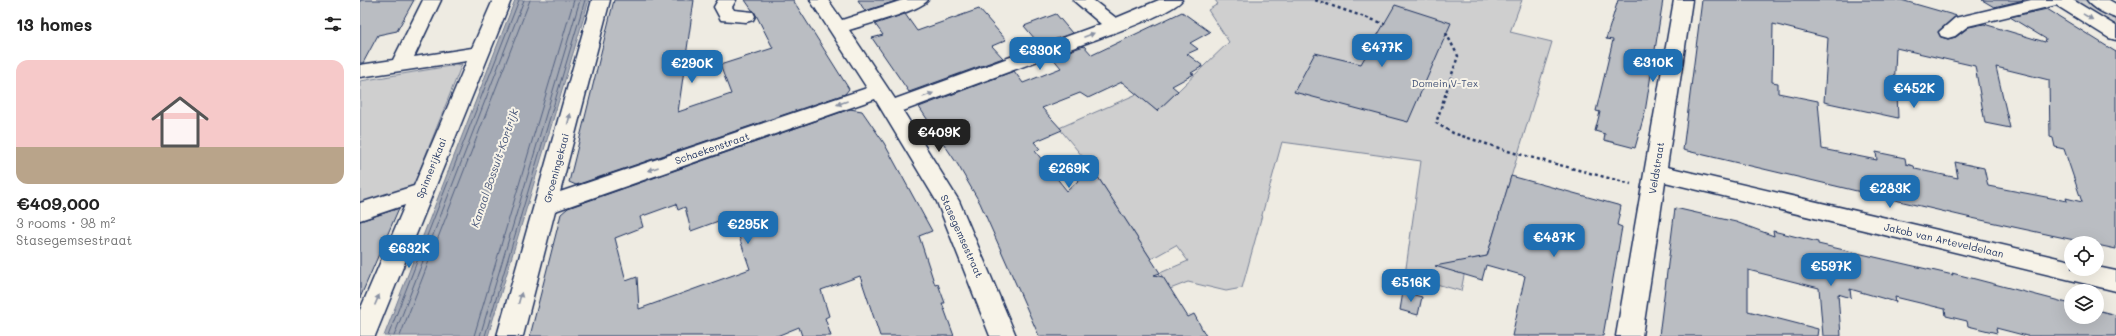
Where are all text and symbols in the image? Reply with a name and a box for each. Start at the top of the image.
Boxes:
text: 13 homes [16,13,92,35]
icon: filters [322,13,344,35]
one-way arrow [2083,13,2093,21]
one-way arrow [1084,32,1096,38]
pin: €477K [1354,34,1410,68]
pin: €330K [1012,37,1068,71]
text: €477K [1361,38,1403,55]
text: €330K [1018,41,1062,58]
pin: €310K [1625,49,1681,83]
pin: €290K [664,50,720,84]
text: €310K [1632,53,1674,70]
text: €290K [671,54,713,71]
pin: €452K [1886,75,1942,109]
park label: Domein V-Tex [1412,76,1478,90]
text: €452K [1893,79,1935,96]
icon: home [144,86,216,158]
one-way arrow [923,91,935,97]
one-way arrow [835,101,847,107]
water label: Kanaal Bossuit-Kortrijk [467,107,521,229]
one-way arrow [566,113,572,125]
pin: €409K [911,119,967,153]
text: €409K [917,123,961,140]
street label: Schaekenstraat [673,129,751,167]
street label: Groeningekaai [540,132,572,204]
street label: Spinnerijkaai [412,136,450,200]
street label: Veldstraat [1645,141,1667,195]
pin: €269K [1041,155,1097,189]
text: €269K [1048,159,1090,176]
one-way arrow [646,166,658,172]
pin: €283K [1862,175,1918,209]
text: €283K [1869,179,1911,196]
text: €409,000 [16,192,100,214]
street label: Stasegemsestraat [937,192,987,280]
pin: €295K [720,211,776,245]
text: 3 rooms · 98 m² [16,214,115,231]
text: €295K [727,215,769,232]
street label: Jakob van Arteveldelaan [1883,219,2005,261]
pin: €487K [1526,224,1582,258]
text: €487K [1533,228,1575,245]
text: Stasegemsestraat [16,231,132,248]
pin: €632K [381,235,437,269]
map controls [2064,236,2104,324]
button: locate [2064,236,2104,276]
text: €632K [388,239,430,256]
pin: €597K [1803,253,1859,287]
text: €597K [1810,257,1852,274]
pin: €516K [1383,269,1439,303]
text: €516K [1391,273,1431,290]
button: layers [2064,284,2104,324]
one-way arrow [517,292,523,304]
one-way arrow [373,294,380,306]

